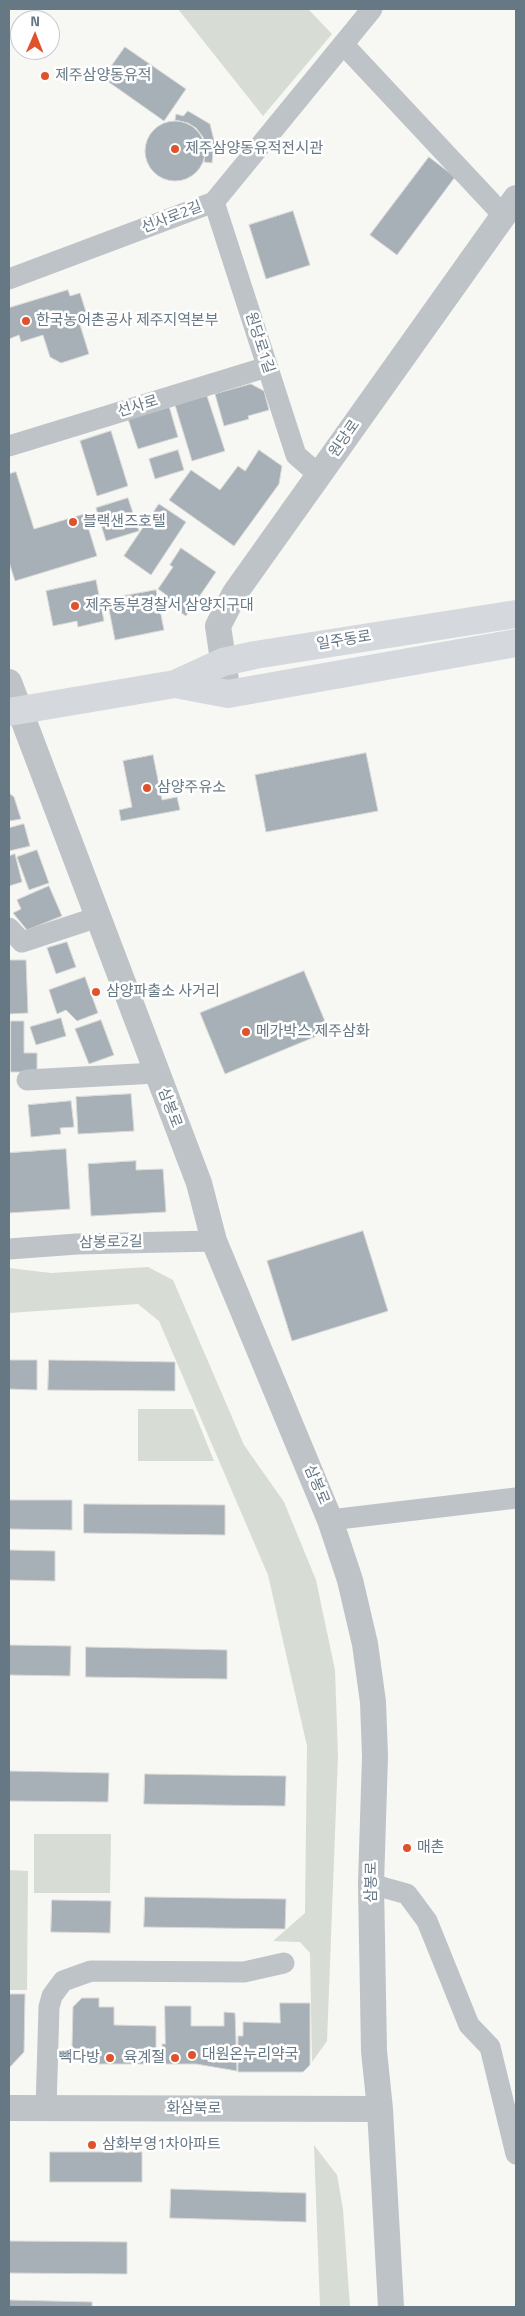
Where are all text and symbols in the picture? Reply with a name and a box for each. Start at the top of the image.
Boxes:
north arrow [10,10,60,60]
text: N [30,10,40,31]
place label: 제주삼양동유적 [55,67,152,85]
marker: 제주삼양동유적 [39,70,51,82]
place label: 제주삼양동유적전시관 [185,140,323,158]
marker: 제주삼양동유적전시관 [169,143,181,155]
street label: 선사로2길 [139,198,205,238]
street label: 원당로1길 [241,310,277,376]
place label: 한국농어촌공사 제주지역본부 [36,312,219,330]
marker: 한국농어촌공사 제주지역본부 [20,315,32,327]
street label: 선사로 [116,392,160,422]
street label: 원당로 [326,417,364,461]
place label: 블랙샌즈호텔 [83,513,166,531]
marker: 블랙샌즈호텔 [67,516,79,528]
place label: 제주동부경찰서 삼양지구대 [85,597,254,615]
marker: 제주동부경찰서 삼양지구대 [69,600,81,612]
street label: 일주동로 [315,628,373,654]
place label: 삼양주유소 [157,779,226,797]
marker: 삼양주유소 [141,782,153,794]
place label: 삼양파출소 사거리 [106,983,220,1001]
marker: 삼양파출소 사거리 [90,986,102,998]
place label: 메가박스 제주삼화 [256,1023,370,1041]
marker: 메가박스 제주삼화 [240,1026,252,1038]
street label: 삼봉로 [153,1085,185,1131]
street label: 삼봉로2길 [79,1233,143,1253]
street label: 삼봉로 [300,1462,332,1508]
place label: 매촌 [417,1839,445,1857]
marker: 매촌 [401,1842,413,1854]
street label: 삼봉로 [363,1861,381,1903]
place label: 대원온누리약국 [202,2046,299,2064]
place label: 빽다방 [59,2049,100,2067]
place label: 육계절 [124,2049,165,2067]
marker: 대원온누리약국 [186,2049,198,2061]
marker: 빽다방 [104,2052,116,2064]
marker: 육계절 [169,2052,181,2064]
street label: 화삼북로 [166,2100,222,2118]
place label: 삼화부영1차아파트 [102,2136,221,2154]
marker: 삼화부영1차아파트 [86,2139,98,2151]

